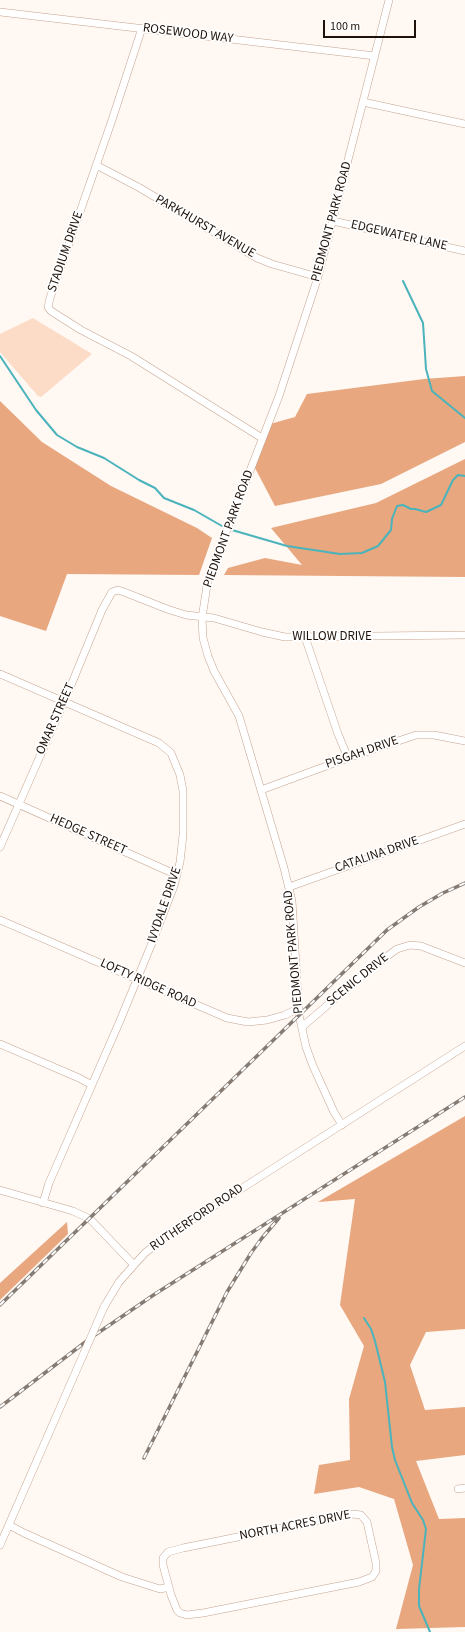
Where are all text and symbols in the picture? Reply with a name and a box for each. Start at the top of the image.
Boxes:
scale bar [325,12,418,38]
text: 100 m [330,18,360,35]
street label: ROSEWOOD WAY [142,21,234,47]
street label: PIEDMONT PARK ROAD [308,160,356,284]
street label: PARKHURST AVENUE [152,192,258,262]
street label: STADIUM DRIVE [45,210,87,294]
street label: EDGEWATER LANE [349,217,449,255]
street label: PIEDMONT PARK ROAD [200,468,258,590]
street label: WILLOW DRIVE [292,629,372,645]
street label: OMAR STREET [33,681,79,757]
street label: PISGAH DRIVE [323,733,401,773]
street label: HEDGE STREET [47,811,129,859]
street label: CATALINA DRIVE [333,833,421,877]
street label: IVYDALE DRIVE [145,865,185,945]
street label: PIEDMONT PARK ROAD [281,890,307,1014]
street label: SCENIC DRIVE [324,950,392,1010]
street label: LOFTY RIDGE ROAD [97,956,199,1012]
street label: RUTHERFORD ROAD [147,1181,247,1255]
street label: NORTH ACRES DRIVE [238,1508,352,1544]

